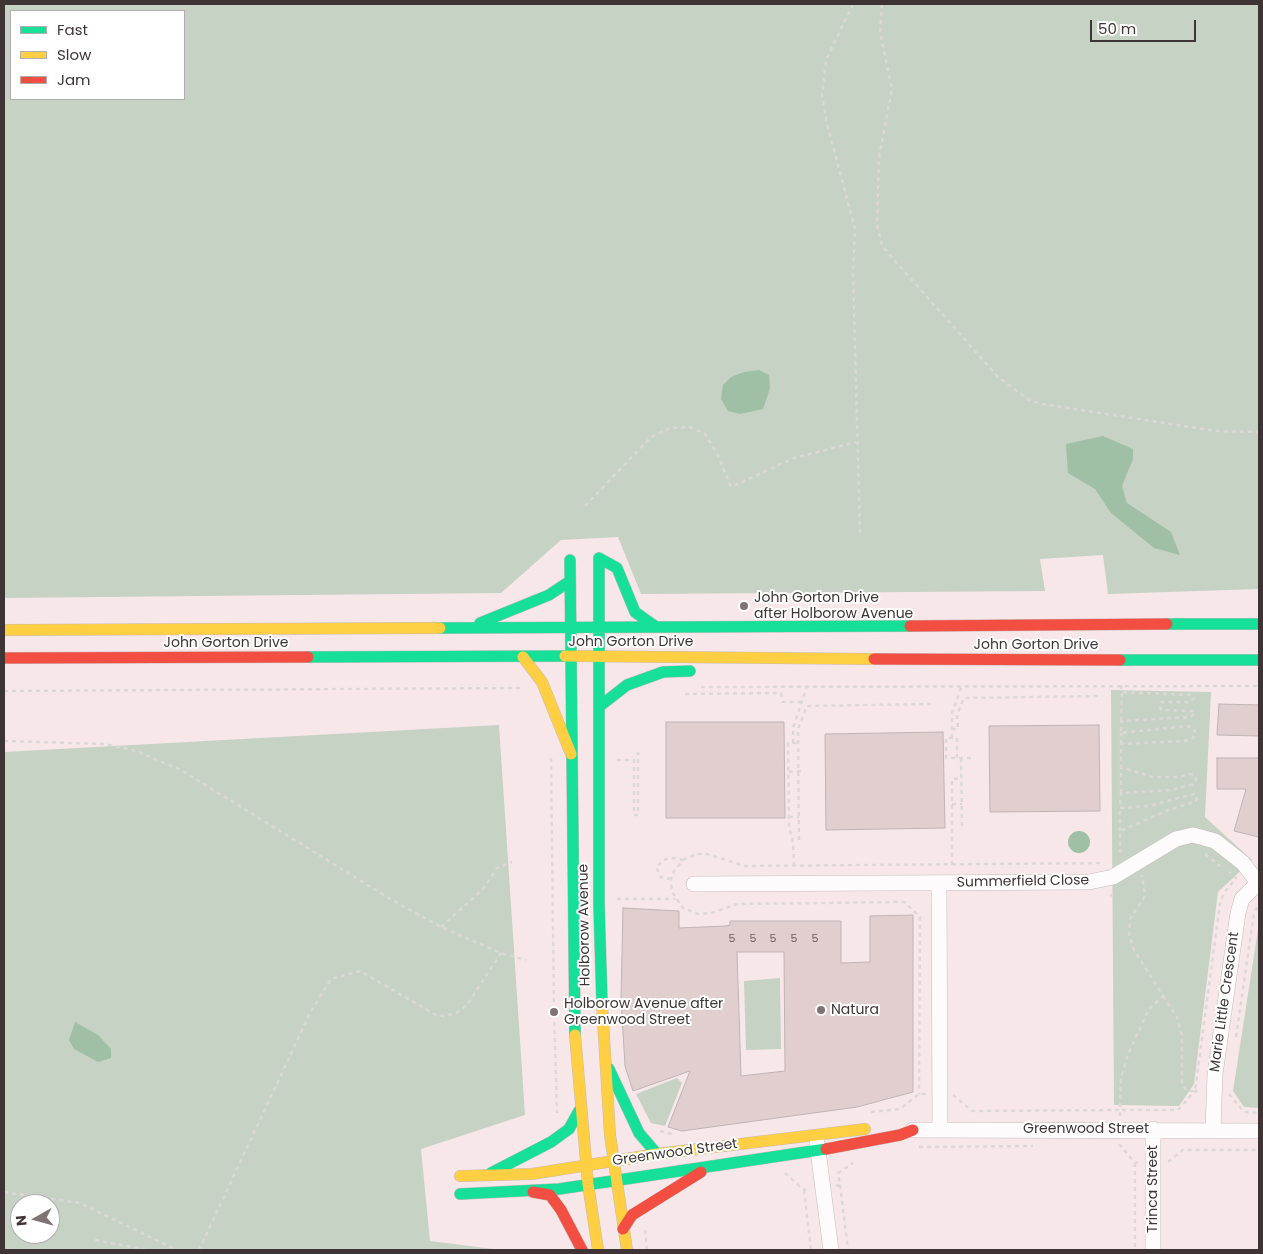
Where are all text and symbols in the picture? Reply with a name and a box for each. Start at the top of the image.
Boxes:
legend [10,10,185,100]
scale bar [1093,10,1199,42]
text: 50 m [1098,18,1136,39]
text: Fast [57,19,88,40]
text: Slow [57,44,91,65]
text: Jam [57,69,91,90]
place label: John Gorton Drive after Holborow Avenue [754,590,913,622]
marker: John Gorton Drive after Holborow Avenue [738,600,750,612]
street label: John Gorton Drive [569,634,693,650]
street label: John Gorton Drive [164,635,288,651]
street label: John Gorton Drive [974,637,1098,653]
street label: Holborow Avenue [576,864,594,986]
street label: Summerfield Close [957,872,1089,892]
street label: Marie Little Crescent [1207,931,1243,1073]
house number: 5 [729,932,735,946]
house number: 5 [750,932,756,946]
house number: 5 [770,932,776,946]
house number: 5 [791,932,797,946]
house number: 5 [812,932,818,946]
place label: Holborow Avenue after Greenwood Street [564,996,723,1028]
place label: Natura [831,1002,879,1018]
marker: Natura [815,1004,827,1016]
marker: Holborow Avenue after Greenwood Street [548,1006,560,1018]
street label: Greenwood Street [1023,1121,1149,1137]
street label: Greenwood Street [611,1136,739,1170]
street label: Trinca Street [1145,1145,1161,1233]
north arrow [10,1194,60,1244]
text: N [11,1214,32,1227]

